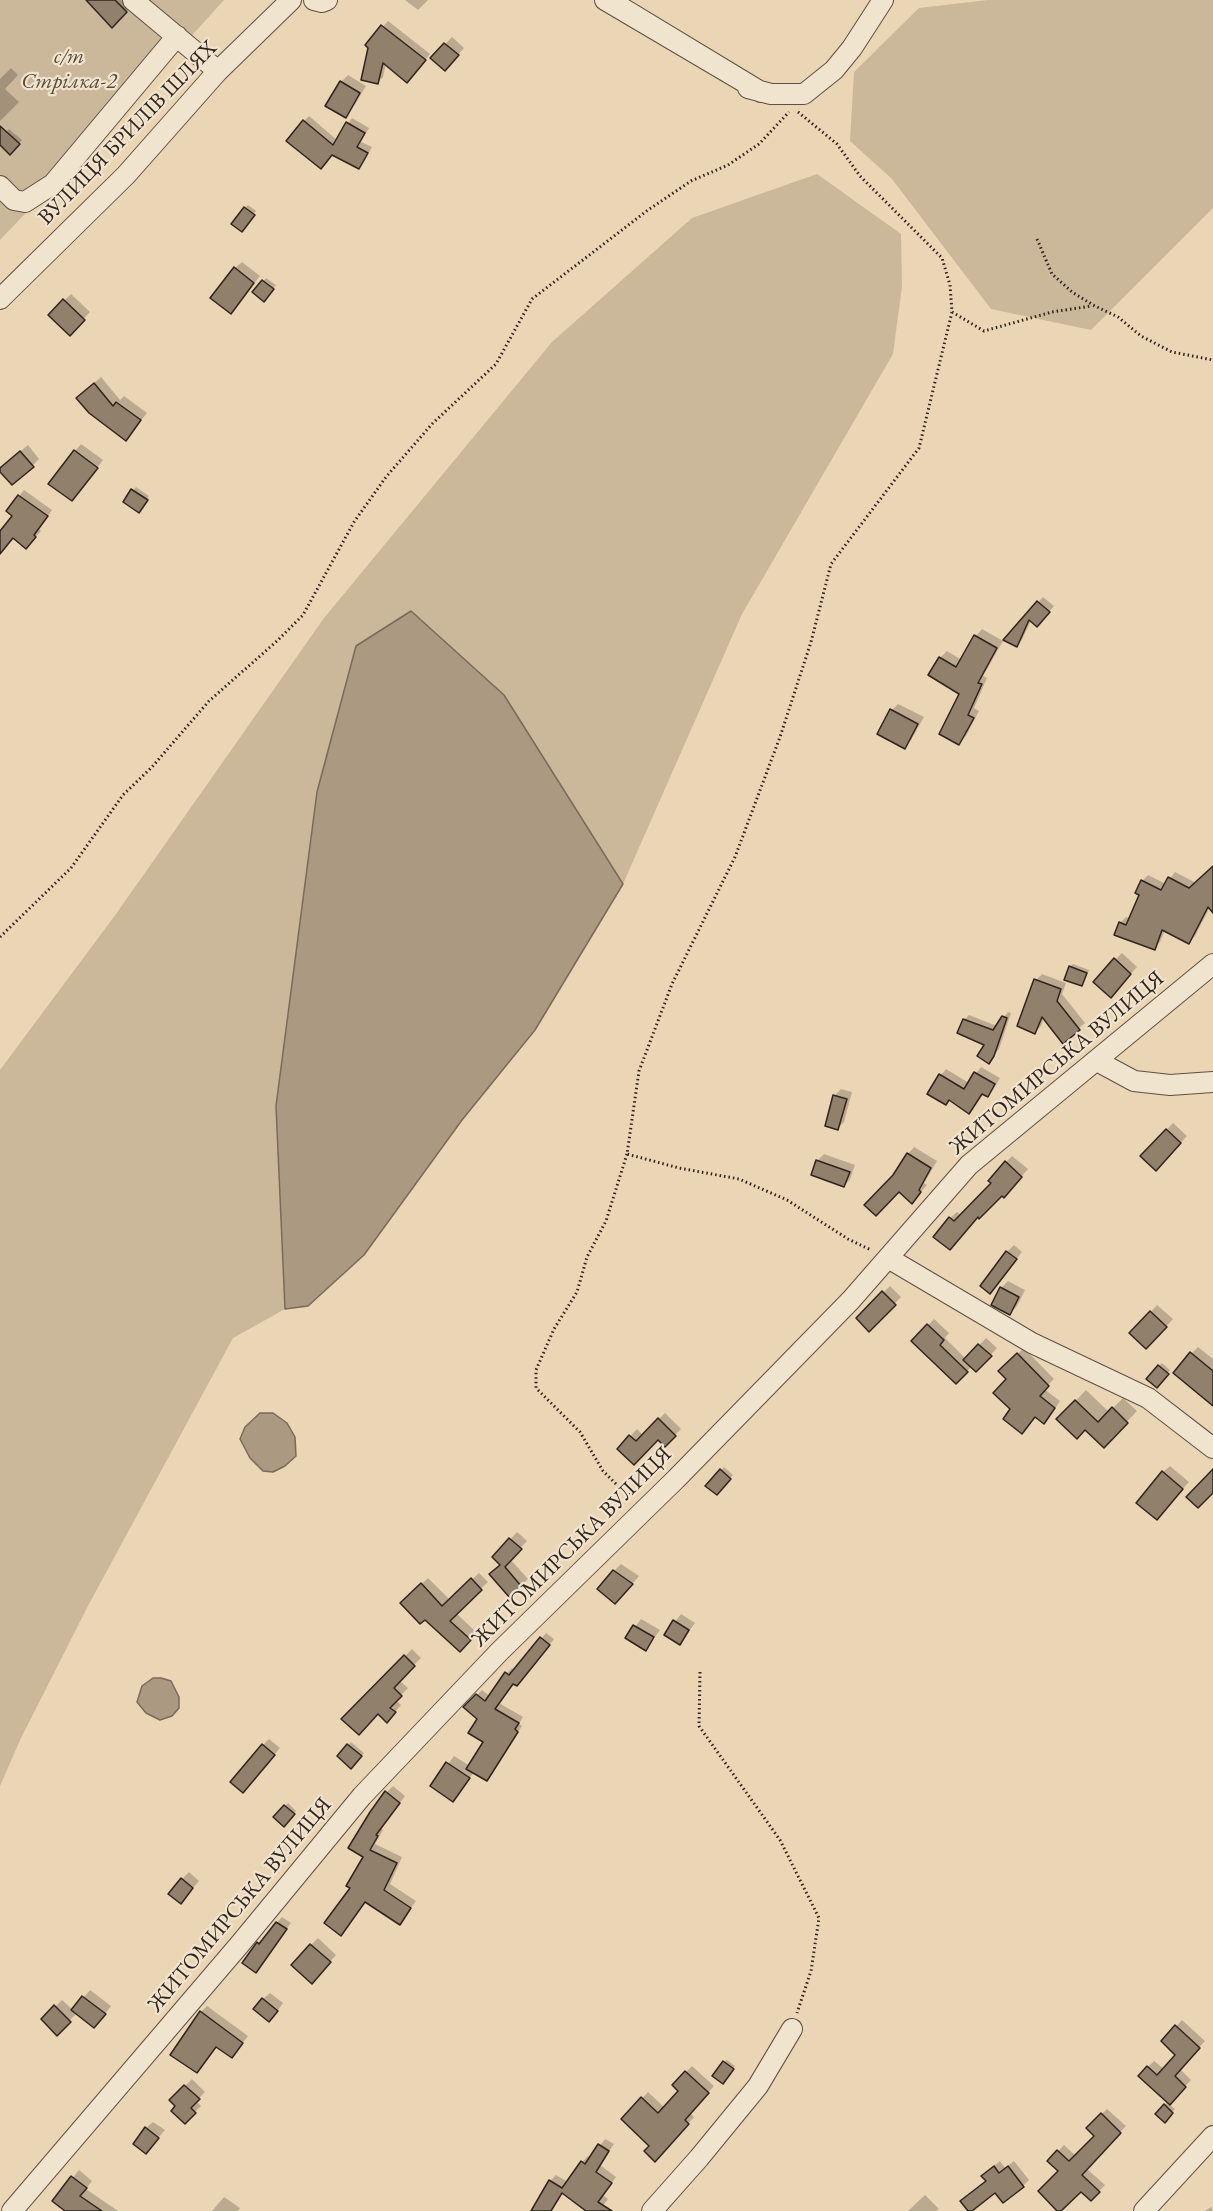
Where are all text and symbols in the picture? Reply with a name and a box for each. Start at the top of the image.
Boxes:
street label: ВУЛИЦЯ БРИЛІВ ШЛЯХ [33,35,223,231]
park label: с/т Стрілка-2 [21,44,117,96]
street label: ЖИТОМИРСЬКА ВУЛИЦЯ [944,965,1170,1161]
street label: ЖИТОМИРСЬКА ВУЛИЦЯ [466,1441,678,1653]
street label: ЖИТОМИРСЬКА ВУЛИЦЯ [142,1792,338,2018]

